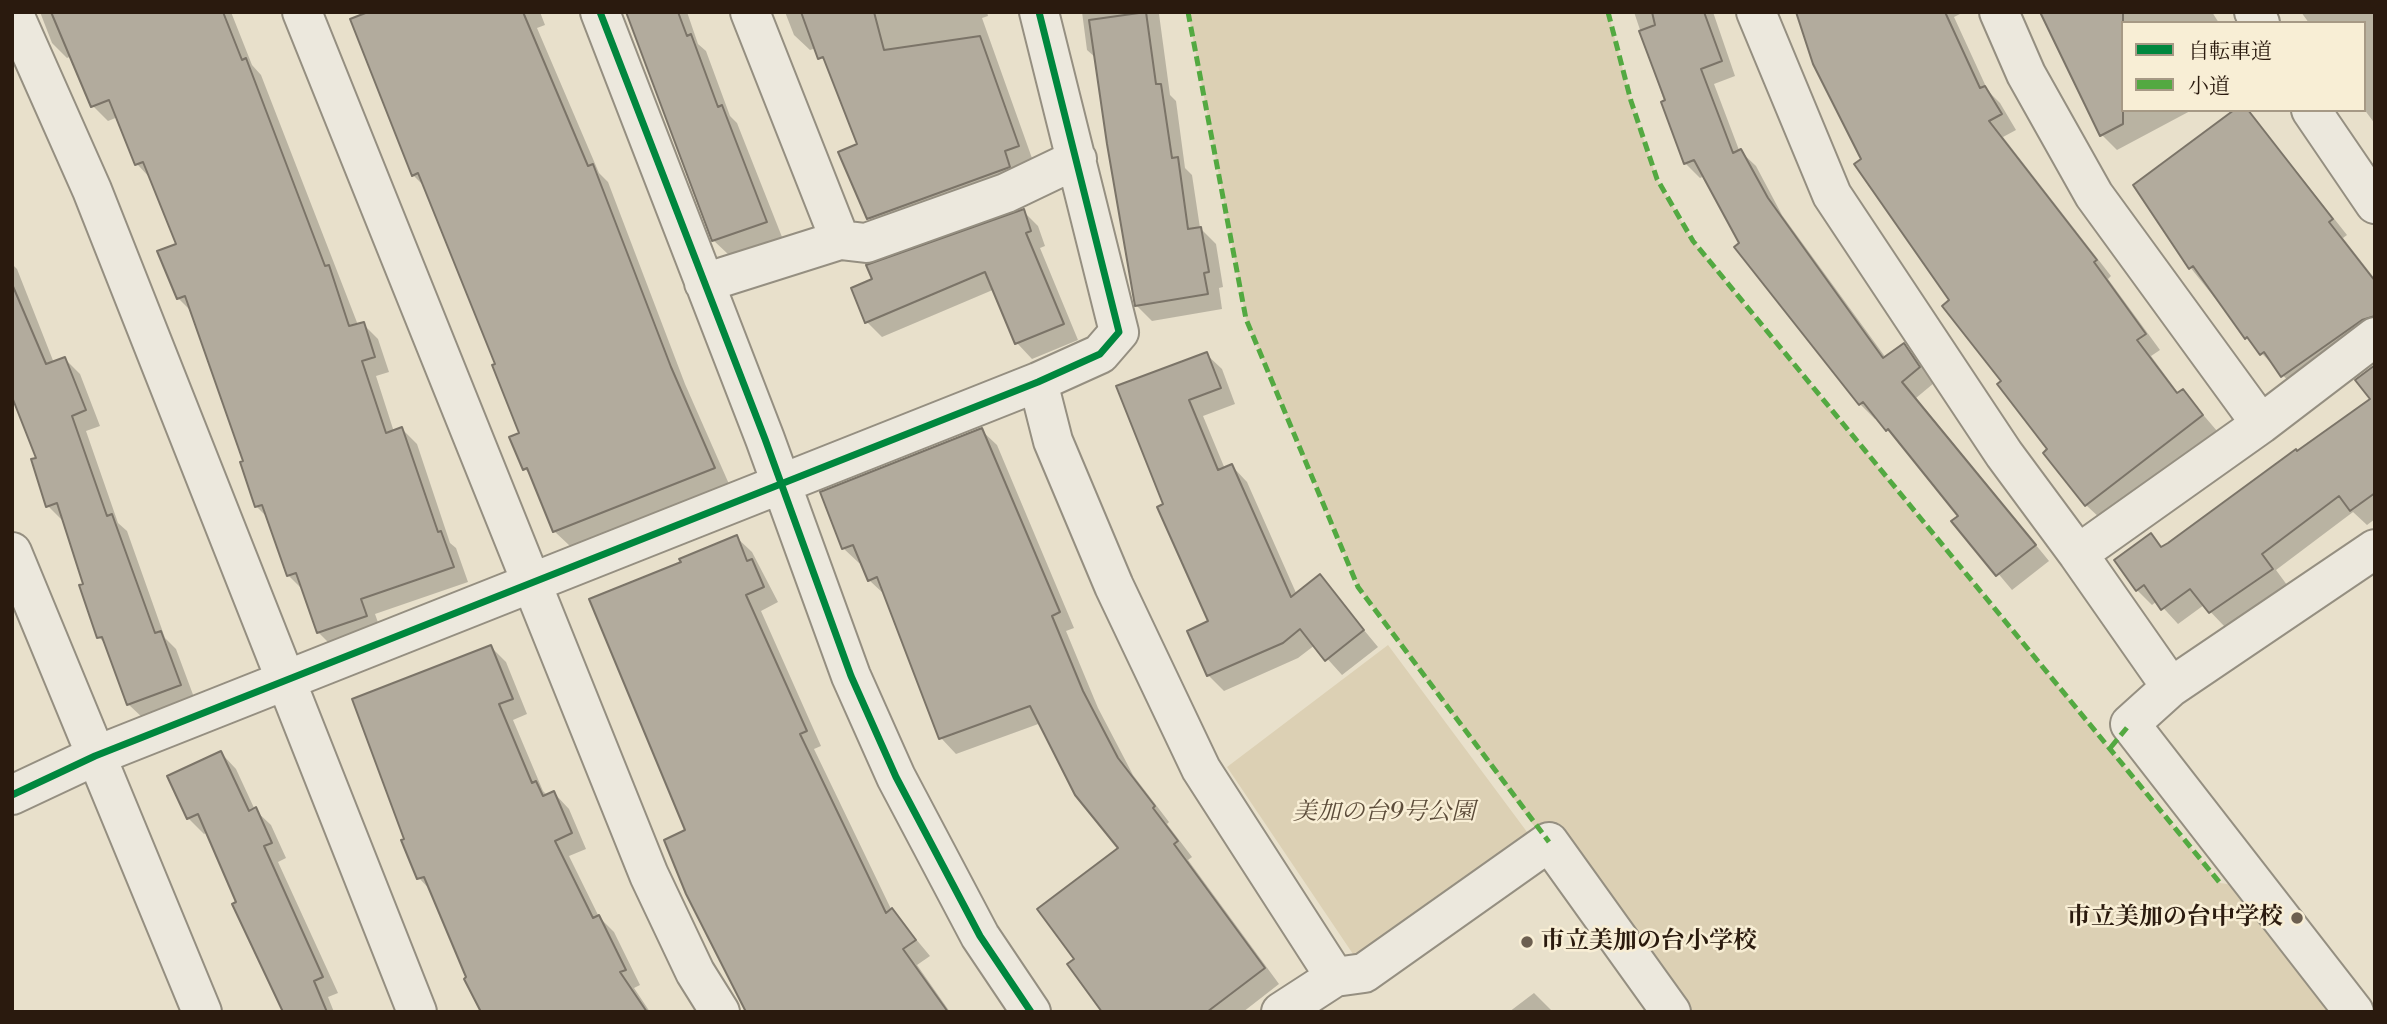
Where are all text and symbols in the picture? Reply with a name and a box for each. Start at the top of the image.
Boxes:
legend [2121,21,2366,112]
text: 自転車道 [2188,39,2272,65]
text: 小道 [2188,74,2230,100]
park label: 美加の台9号公園 [1293,799,1475,827]
place label: 市立美加の台中学校 [2067,904,2283,932]
marker: 市立美加の台中学校 [2289,910,2305,926]
place label: 市立美加の台小学校 [1541,928,1757,956]
marker: 市立美加の台小学校 [1519,934,1535,950]

